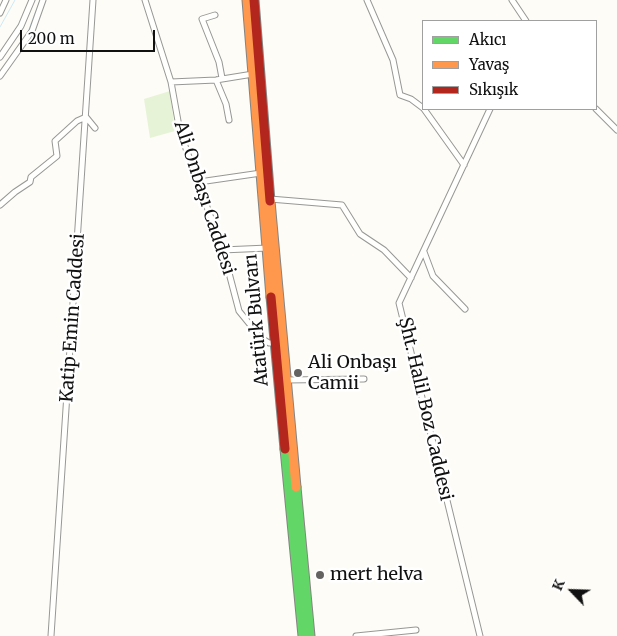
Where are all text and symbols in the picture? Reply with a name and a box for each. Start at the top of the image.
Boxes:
scale bar [22,20,158,52]
legend [422,20,597,110]
text: 200 m [28,29,75,48]
text: Akıcı [469,30,506,49]
text: Yavaş [469,55,509,74]
text: Sıkışık [469,80,518,99]
street label: Ali Onbaşı Caddesi [169,118,239,278]
street label: Katip Emin Caddesi [56,233,90,403]
street label: Atatürk Bulvarı [240,253,274,387]
street label: Şht. Halil Boz Caddesi [393,315,457,503]
place label: Ali Onbaşı Camii [308,352,397,394]
marker: Ali Onbaşı Camii [292,367,304,379]
place label: mert helva [330,564,423,586]
north arrow [547,566,597,616]
marker: mert helva [314,569,326,581]
text: K [548,576,569,593]

